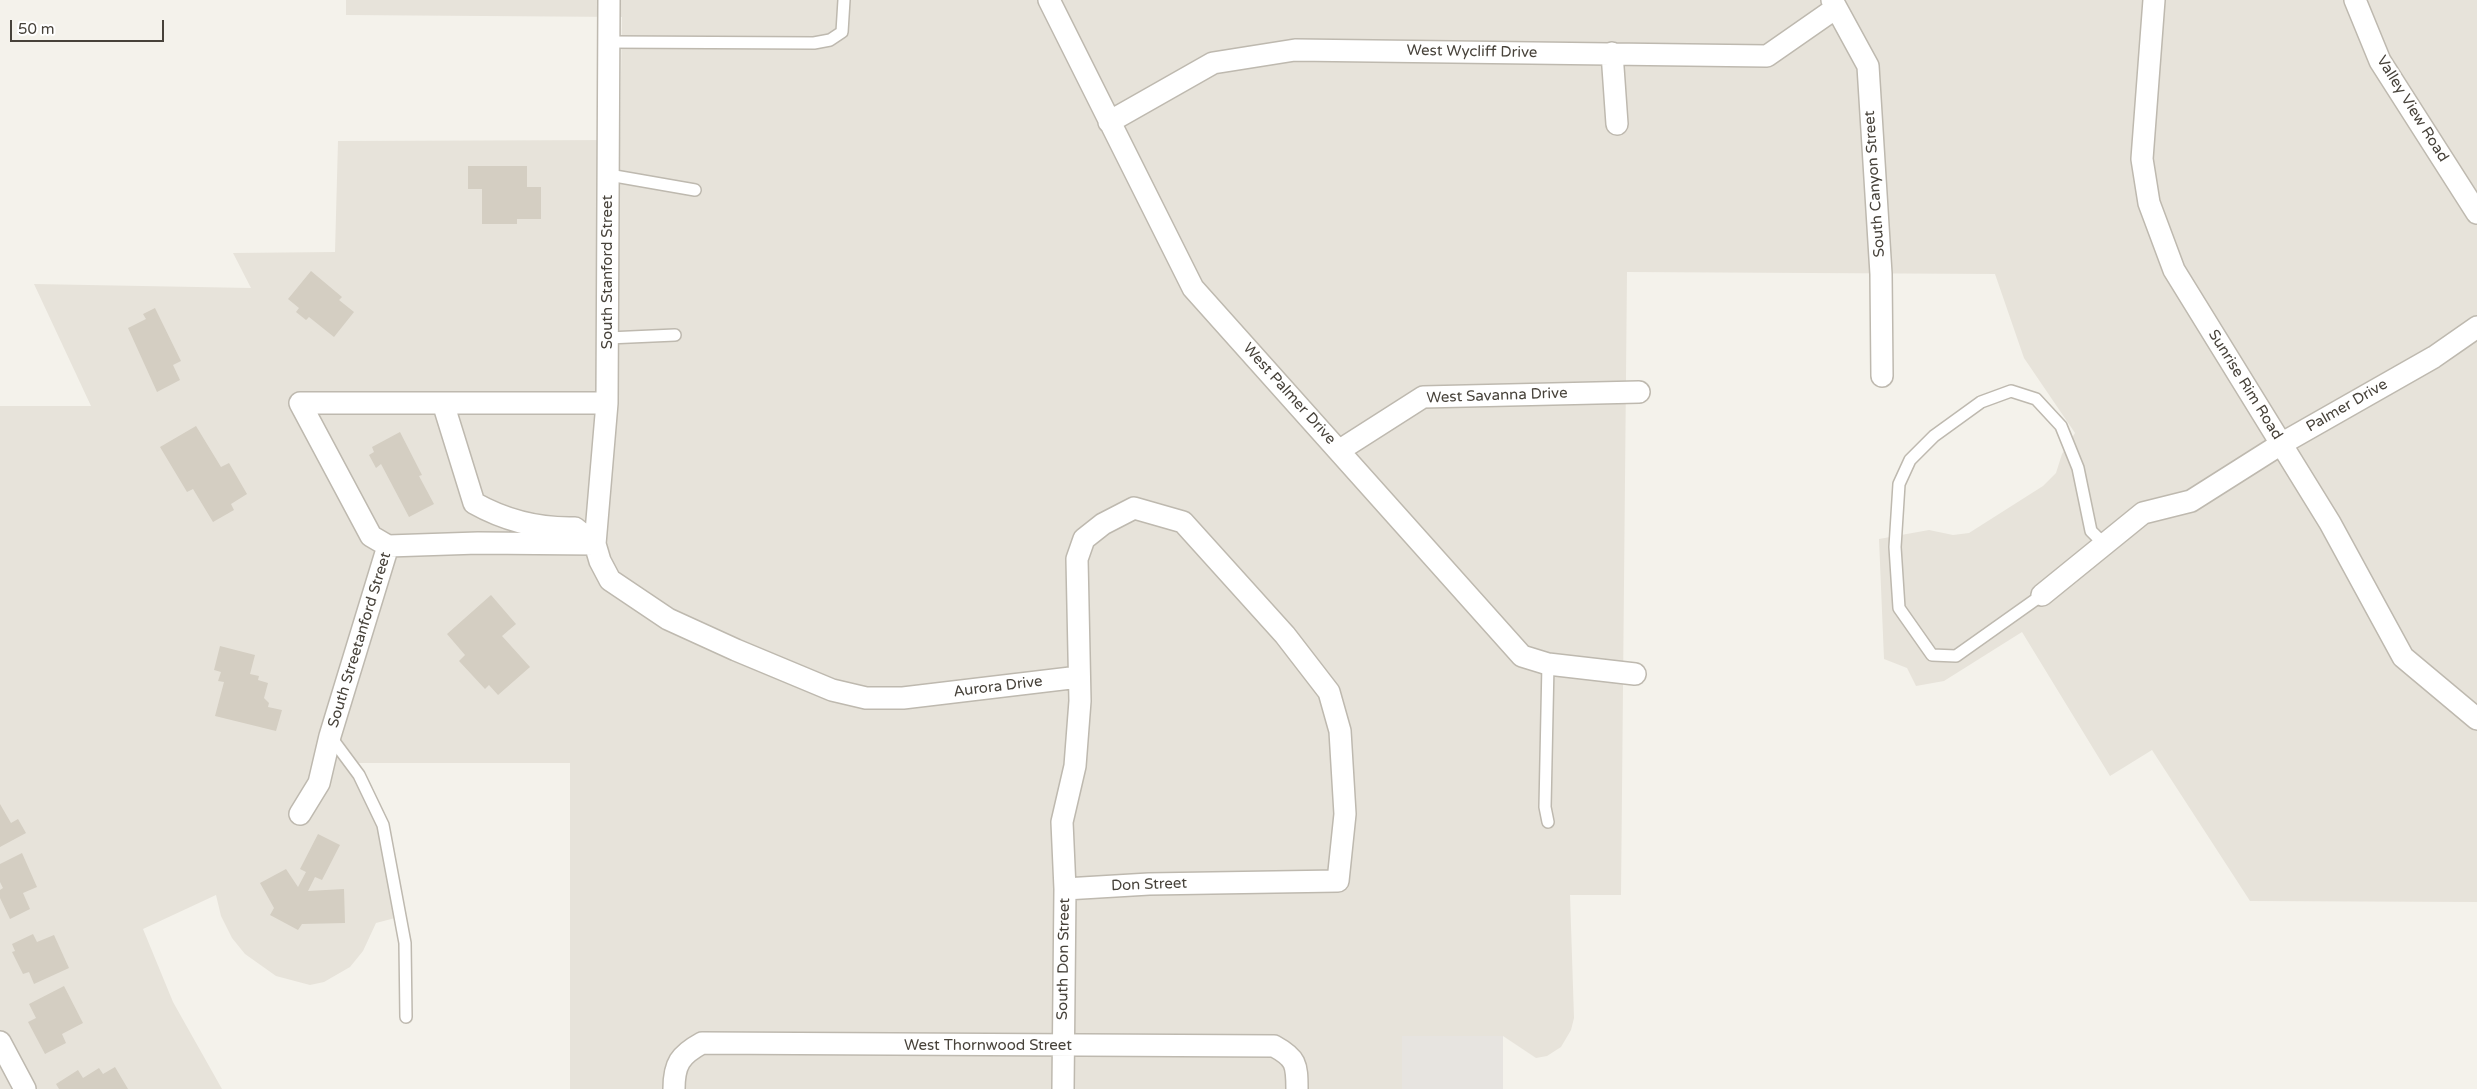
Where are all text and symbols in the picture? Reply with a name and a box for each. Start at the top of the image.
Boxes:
scale bar [12,10,166,42]
text: 50 m [18,20,55,38]
street label: West Wycliff Drive [1407,42,1537,62]
street label: Valley View Road [2372,53,2452,165]
street label: South Canyon Street [1861,110,1889,258]
street label: South Stanford Street [599,195,617,349]
street label: Sunrise Rim Road [2204,327,2286,443]
street label: West Palmer Drive [1239,340,1339,448]
street label: Palmer Drive [2303,376,2391,436]
street label: West Savanna Drive [1426,385,1568,407]
street label: South Streetanford Street [325,550,395,730]
street label: Aurora Drive [952,673,1044,701]
street label: Don Street [1111,875,1187,895]
street label: South Don Street [1054,898,1074,1020]
street label: West Thornwood Street [904,1037,1072,1055]

